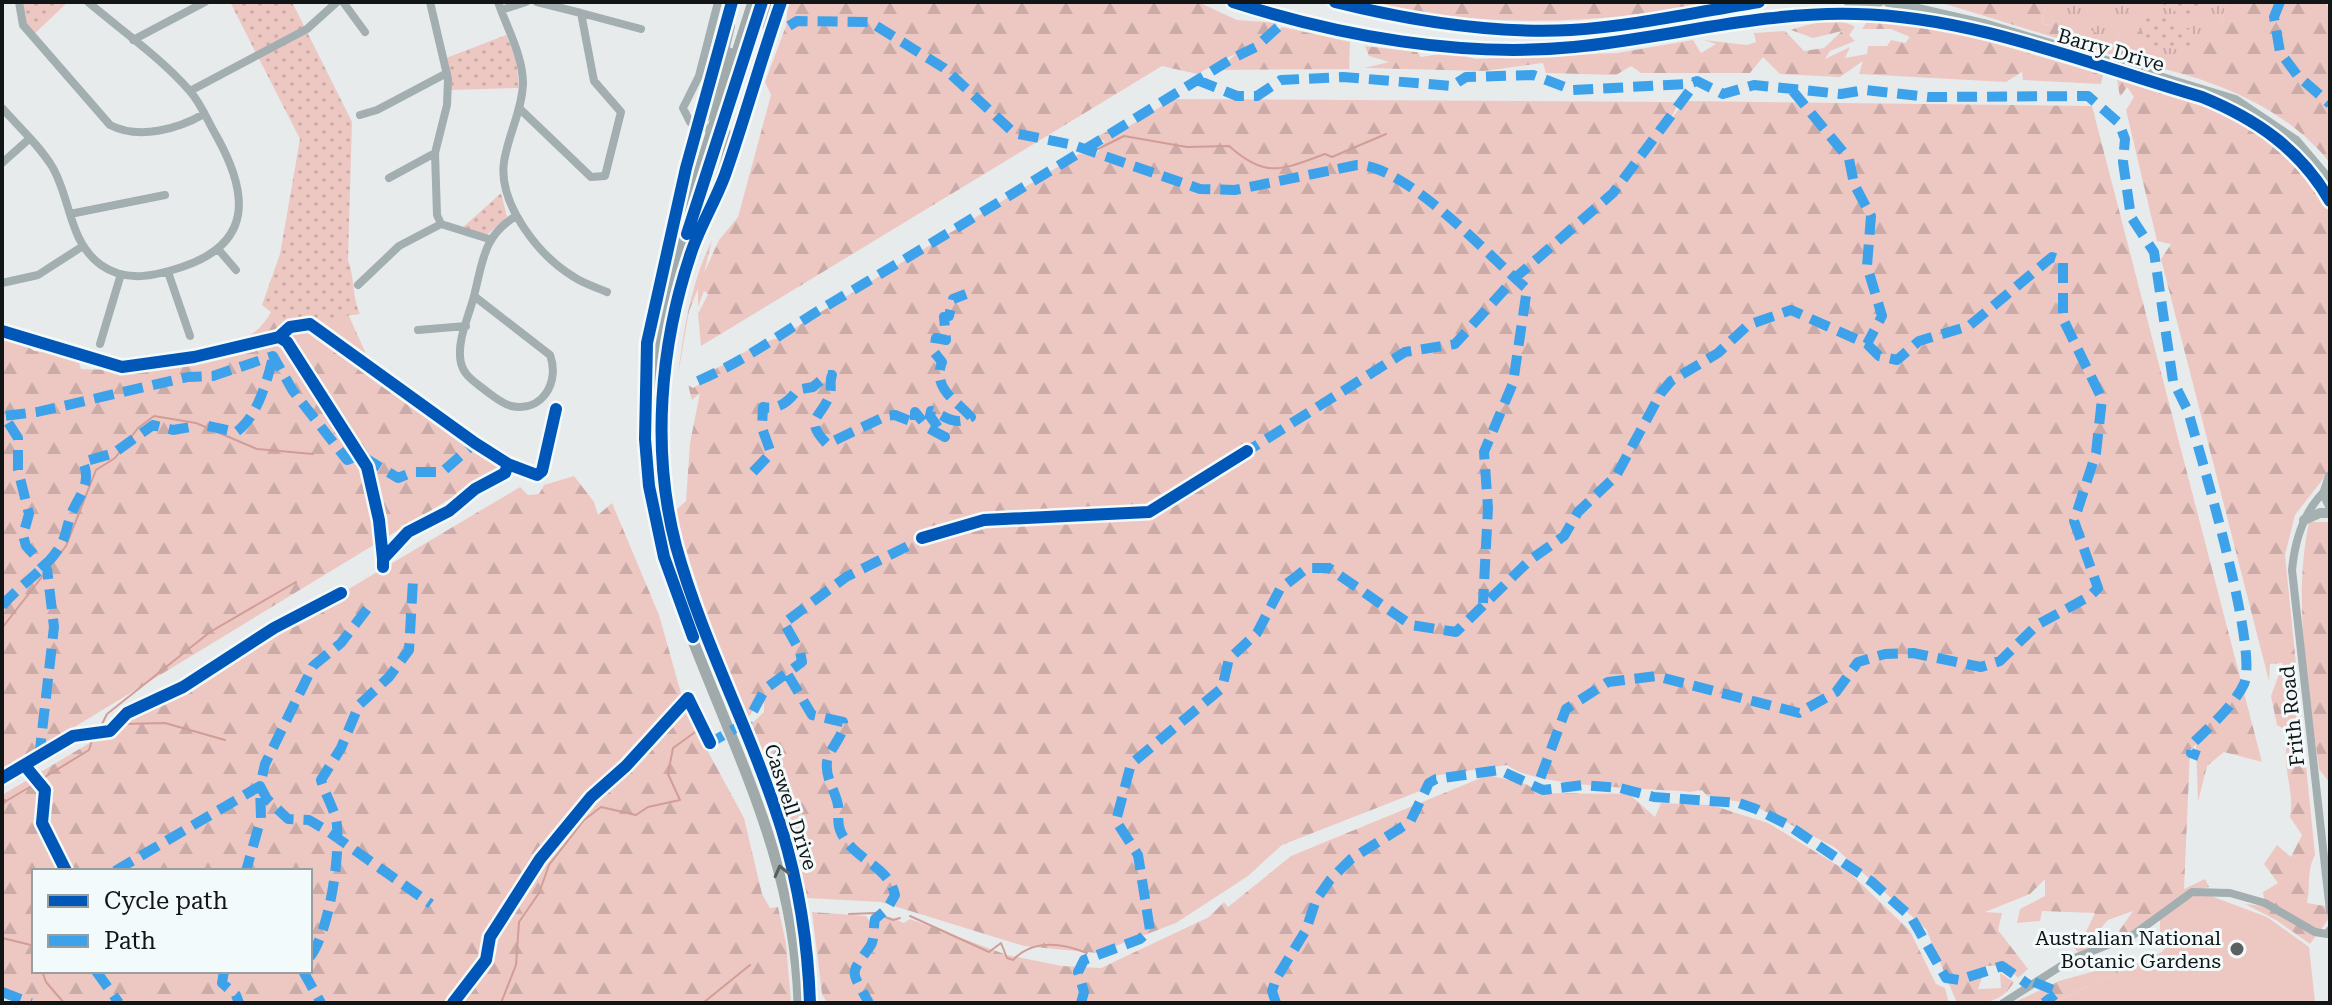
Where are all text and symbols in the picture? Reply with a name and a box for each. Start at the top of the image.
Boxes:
street label: Barry Drive [2055,23,2167,77]
street label: Frith Road [2275,664,2309,767]
street label: Caswell Drive [759,741,823,873]
one-way arrow [773,864,790,878]
legend [32,869,312,973]
text: Cycle path [104,887,228,915]
place label: Australian National Botanic Gardens [2035,926,2221,973]
text: Path [104,927,156,955]
marker: Australian National Botanic Gardens [2228,940,2246,958]

